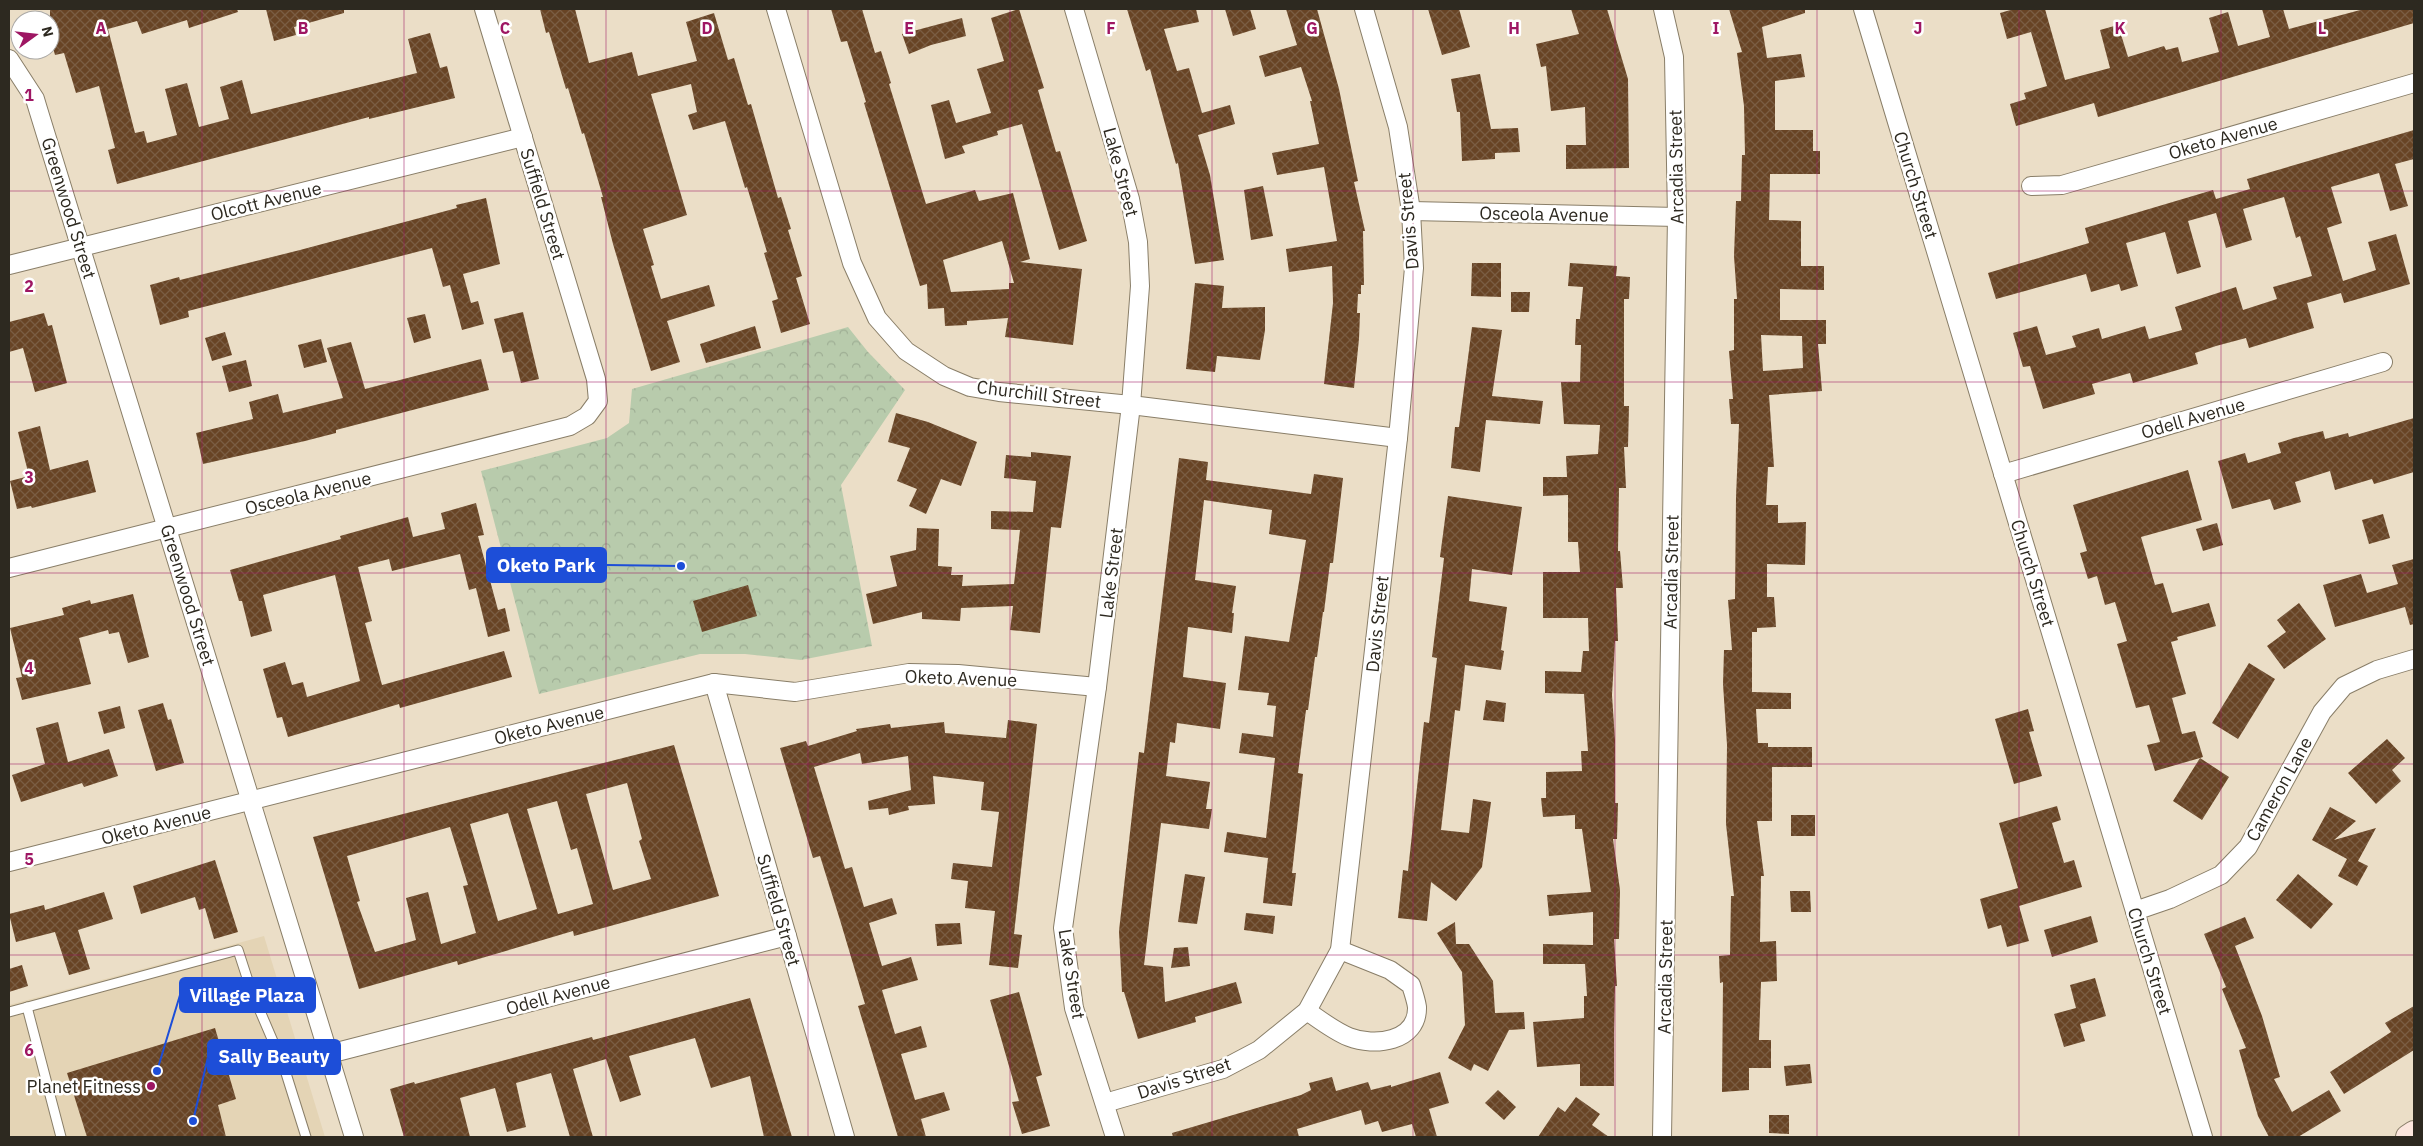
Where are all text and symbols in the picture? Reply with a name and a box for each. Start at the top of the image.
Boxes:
north arrow [10,10,60,60]
text: A [96,18,107,38]
text: B [298,18,309,38]
text: C [500,18,510,38]
text: D [701,18,713,38]
text: E [904,18,914,38]
text: F [1106,18,1116,38]
text: G [1306,18,1318,38]
text: H [1508,18,1520,38]
text: I [1713,18,1720,38]
text: J [1914,18,1922,38]
text: K [2114,18,2126,38]
text: L [2318,18,2326,38]
text: N [38,24,58,39]
text: 1 [24,85,34,105]
street label: Arcadia Street [1663,109,1689,225]
street label: Oketo Avenue [2166,111,2280,165]
street label: Lake Street [1098,125,1144,219]
street label: Church Street [1889,129,1943,241]
street label: Greenwood Street [37,134,101,282]
street label: Suffield Street [515,145,571,263]
street label: Davis Street [1392,172,1424,270]
street label: Olcott Avenue [208,176,324,226]
street label: Osceola Avenue [1479,201,1609,227]
text: 2 [24,276,34,296]
street label: Churchill Street [975,375,1103,413]
street label: Odell Avenue [2138,392,2248,444]
street label: Osceola Avenue [242,466,374,520]
text: 3 [24,467,34,487]
street label: Arcadia Street [1658,514,1684,630]
street label: Church Street [2006,517,2060,629]
street label: Greenwood Street [156,521,220,669]
street label: Lake Street [1094,526,1128,620]
callout: Oketo Park [487,548,606,582]
text: Oketo Park [497,553,595,577]
street label: Davis Street [1360,574,1394,674]
text: 4 [24,658,34,678]
street label: Oketo Avenue [904,665,1018,691]
street label: Oketo Avenue [492,700,606,750]
street label: Cameron Lane [2241,733,2317,845]
street label: Oketo Avenue [99,800,213,850]
text: 5 [24,849,34,869]
street label: Suffield Street [752,851,806,969]
street label: Church Street [2123,905,2177,1017]
street label: Arcadia Street [1652,919,1678,1035]
street label: Lake Street [1054,927,1090,1021]
street label: Odell Avenue [503,970,613,1020]
callout: Village Plaza [180,978,315,1012]
text: Village Plaza [189,983,305,1007]
text: 6 [24,1040,34,1060]
callout: Sally Beauty [208,1040,340,1074]
text: Sally Beauty [218,1044,331,1068]
street label: Davis Street [1134,1052,1234,1104]
place label: Planet Fitness [27,1075,141,1098]
marker: Planet Fitness [145,1080,157,1092]

